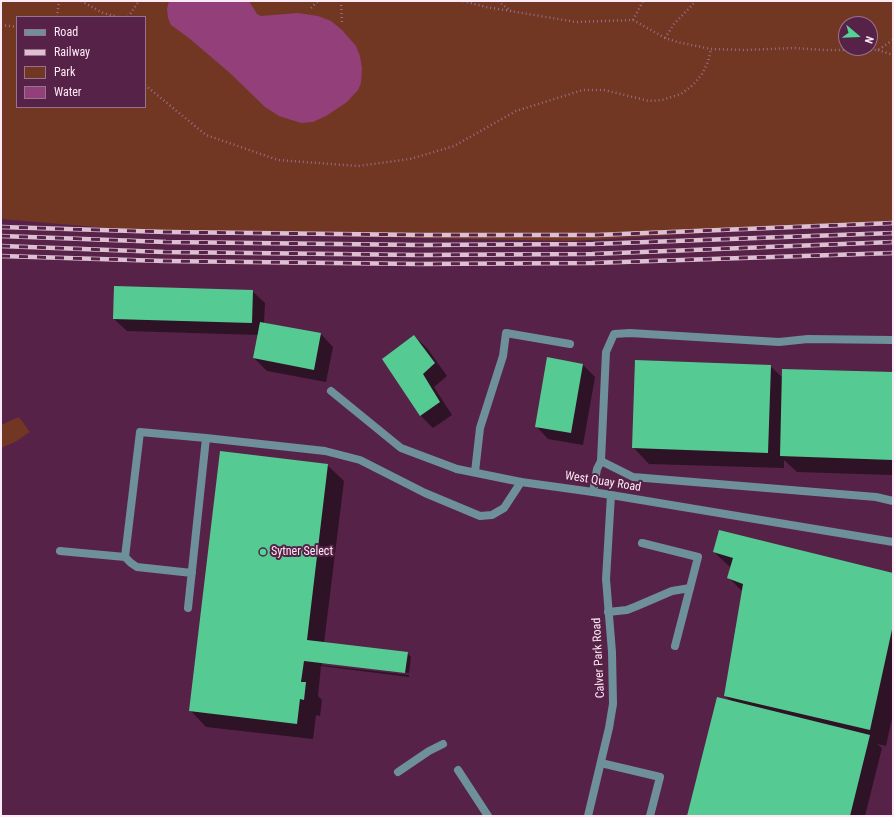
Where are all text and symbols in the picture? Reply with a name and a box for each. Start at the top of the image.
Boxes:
legend [16,16,146,108]
north arrow [838,16,878,56]
text: Road [54,25,78,39]
text: N [862,34,876,45]
text: Railway [54,45,90,59]
text: Park [54,65,75,79]
text: Water [54,85,82,99]
street label: West Quay Road [564,469,642,495]
place label: Sytner Select [271,545,333,559]
marker: Sytner Select [258,547,268,557]
street label: Calver Park Road [590,617,608,699]

